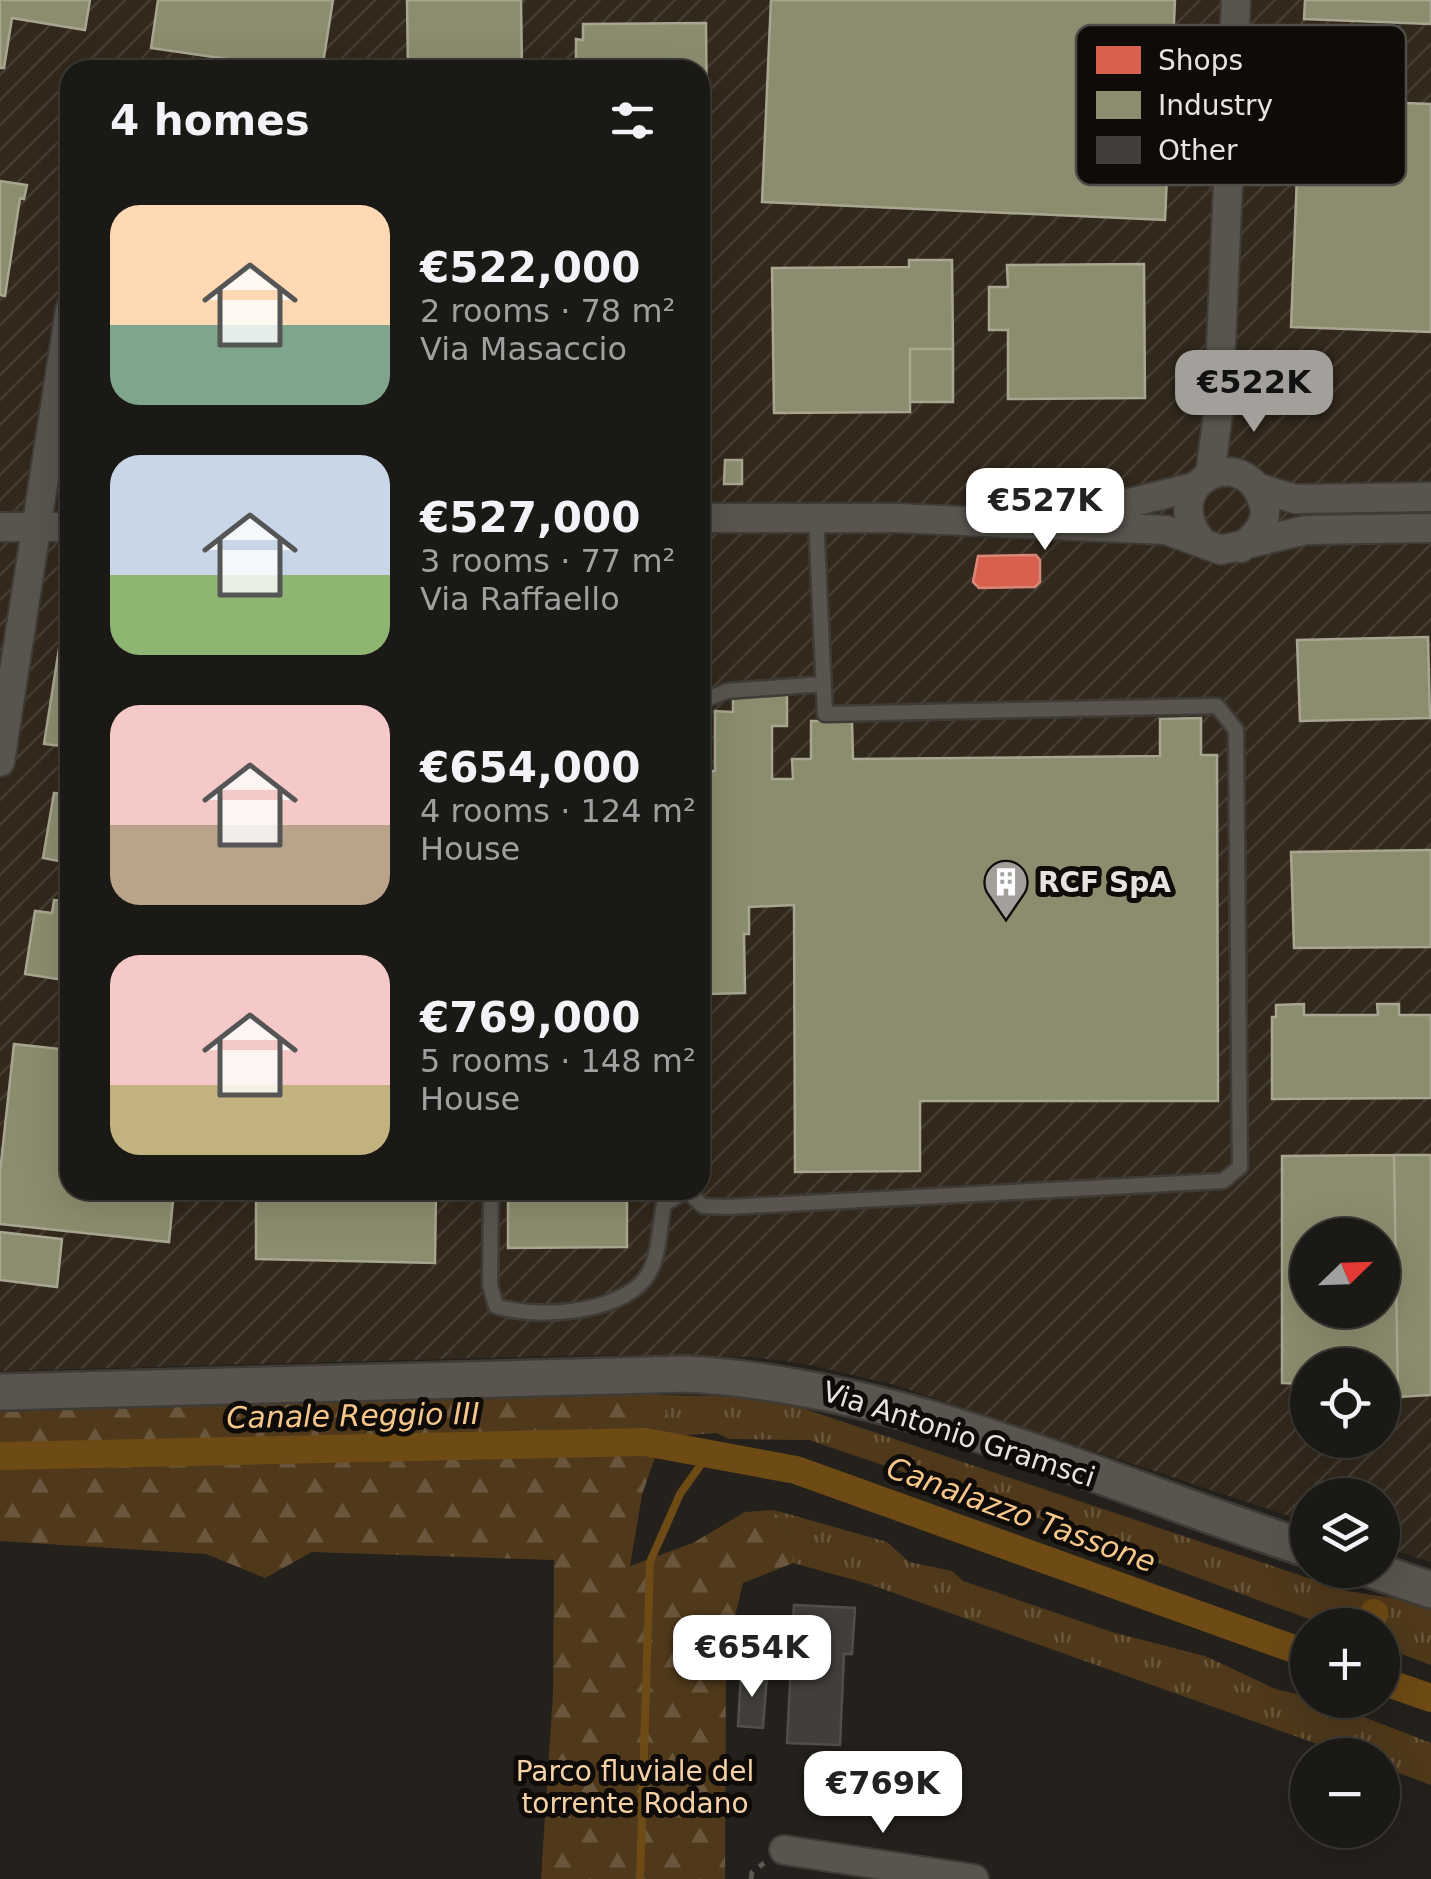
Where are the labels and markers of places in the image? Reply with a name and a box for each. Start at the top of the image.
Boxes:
pin: €522K [1184,350,1324,435]
pin: €527K [975,468,1115,553]
building icon: RCF SpA [983,859,1029,920]
place label: RCF SpA [1038,866,1171,899]
pin: €654K [682,1615,822,1700]
pin: €769K [813,1751,953,1836]

